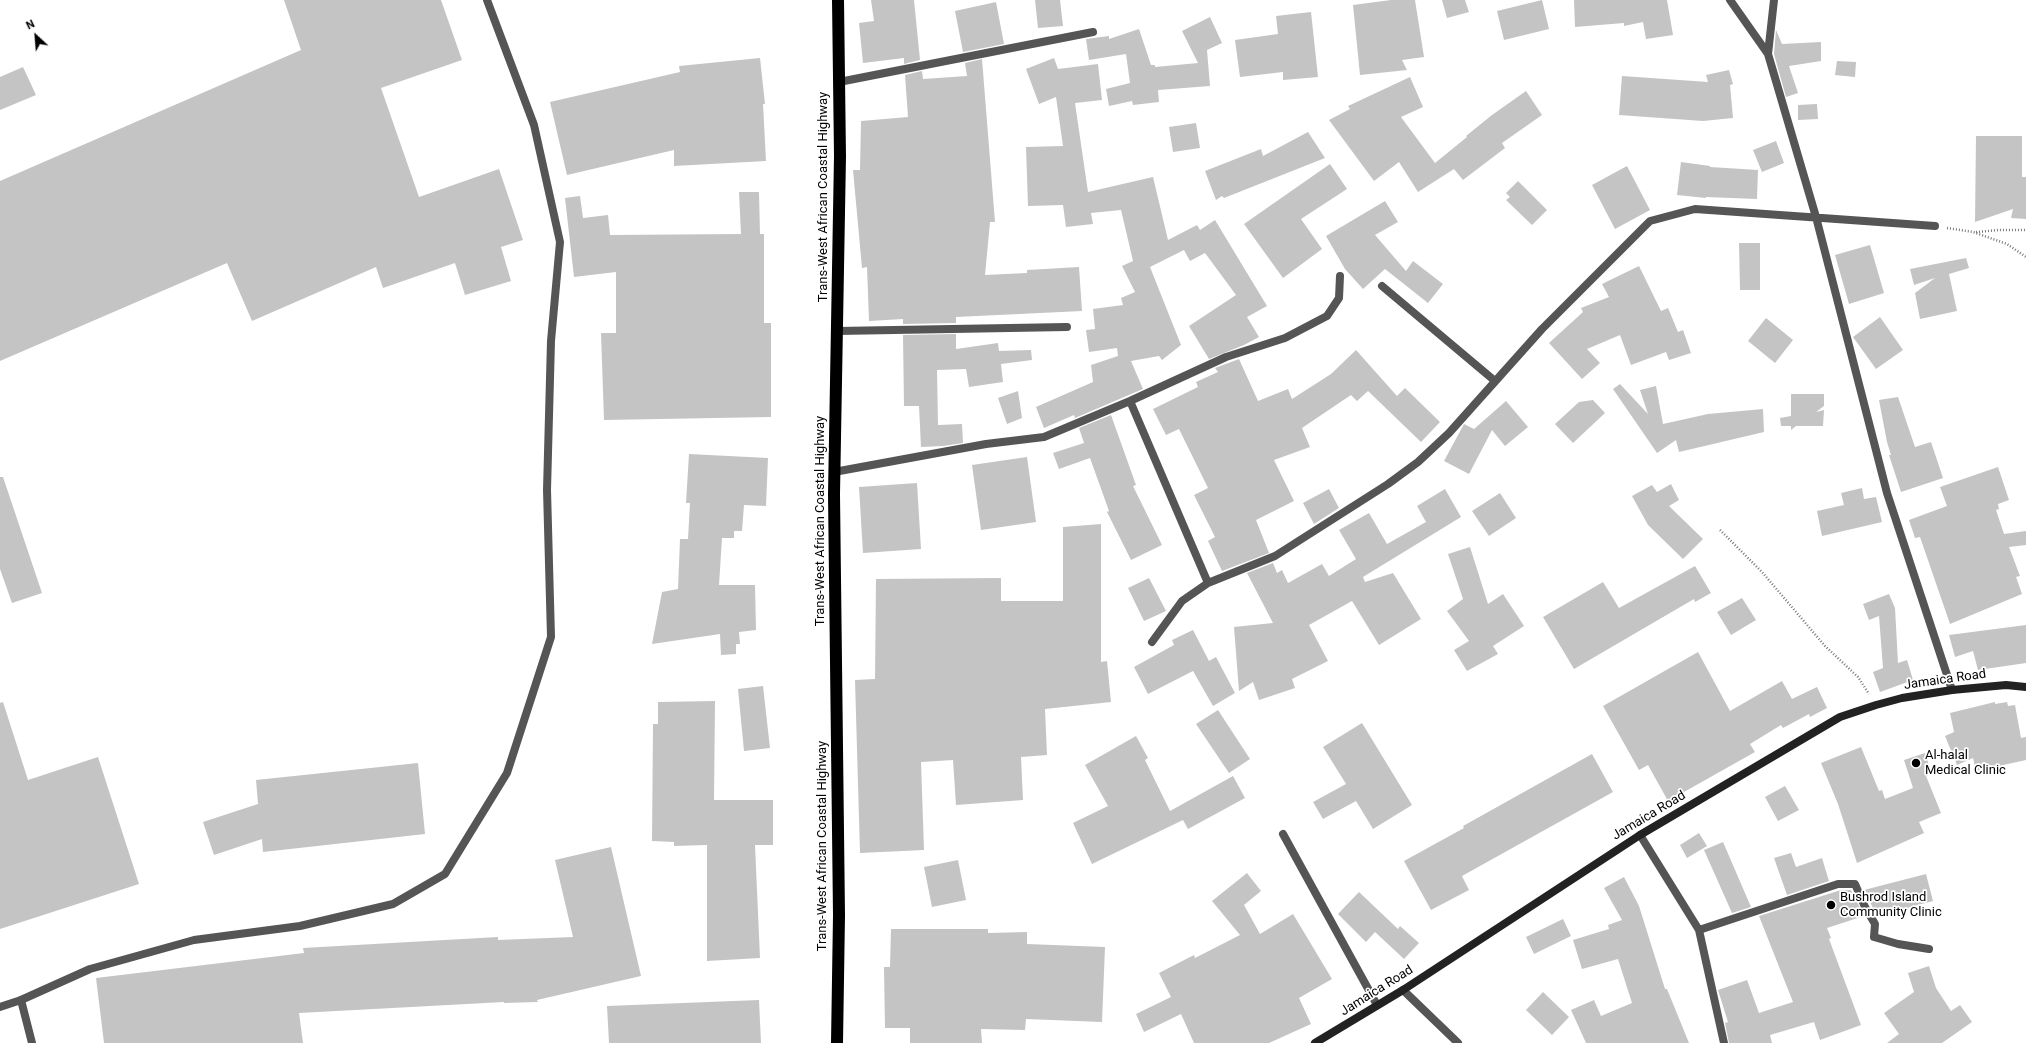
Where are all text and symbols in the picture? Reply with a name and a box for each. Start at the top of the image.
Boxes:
north arrow [16,16,56,56]
text: N [24,17,37,32]
street label: Trans-West African Coastal Highway [816,92,832,302]
street label: Trans-West African Coastal Highway [813,416,829,626]
street label: Jamaica Road [1903,667,1987,693]
street label: Trans-West African Coastal Highway [815,741,831,951]
place label: Al-halal Medical Clinic [1925,748,2006,779]
marker: Al-halal Medical Clinic [1910,757,1922,769]
street label: Jamaica Road [1609,788,1689,844]
place label: Bushrod Island Community Clinic [1840,890,1942,921]
marker: Bushrod Island Community Clinic [1825,899,1837,911]
street label: Jamaica Road [1338,962,1416,1020]

